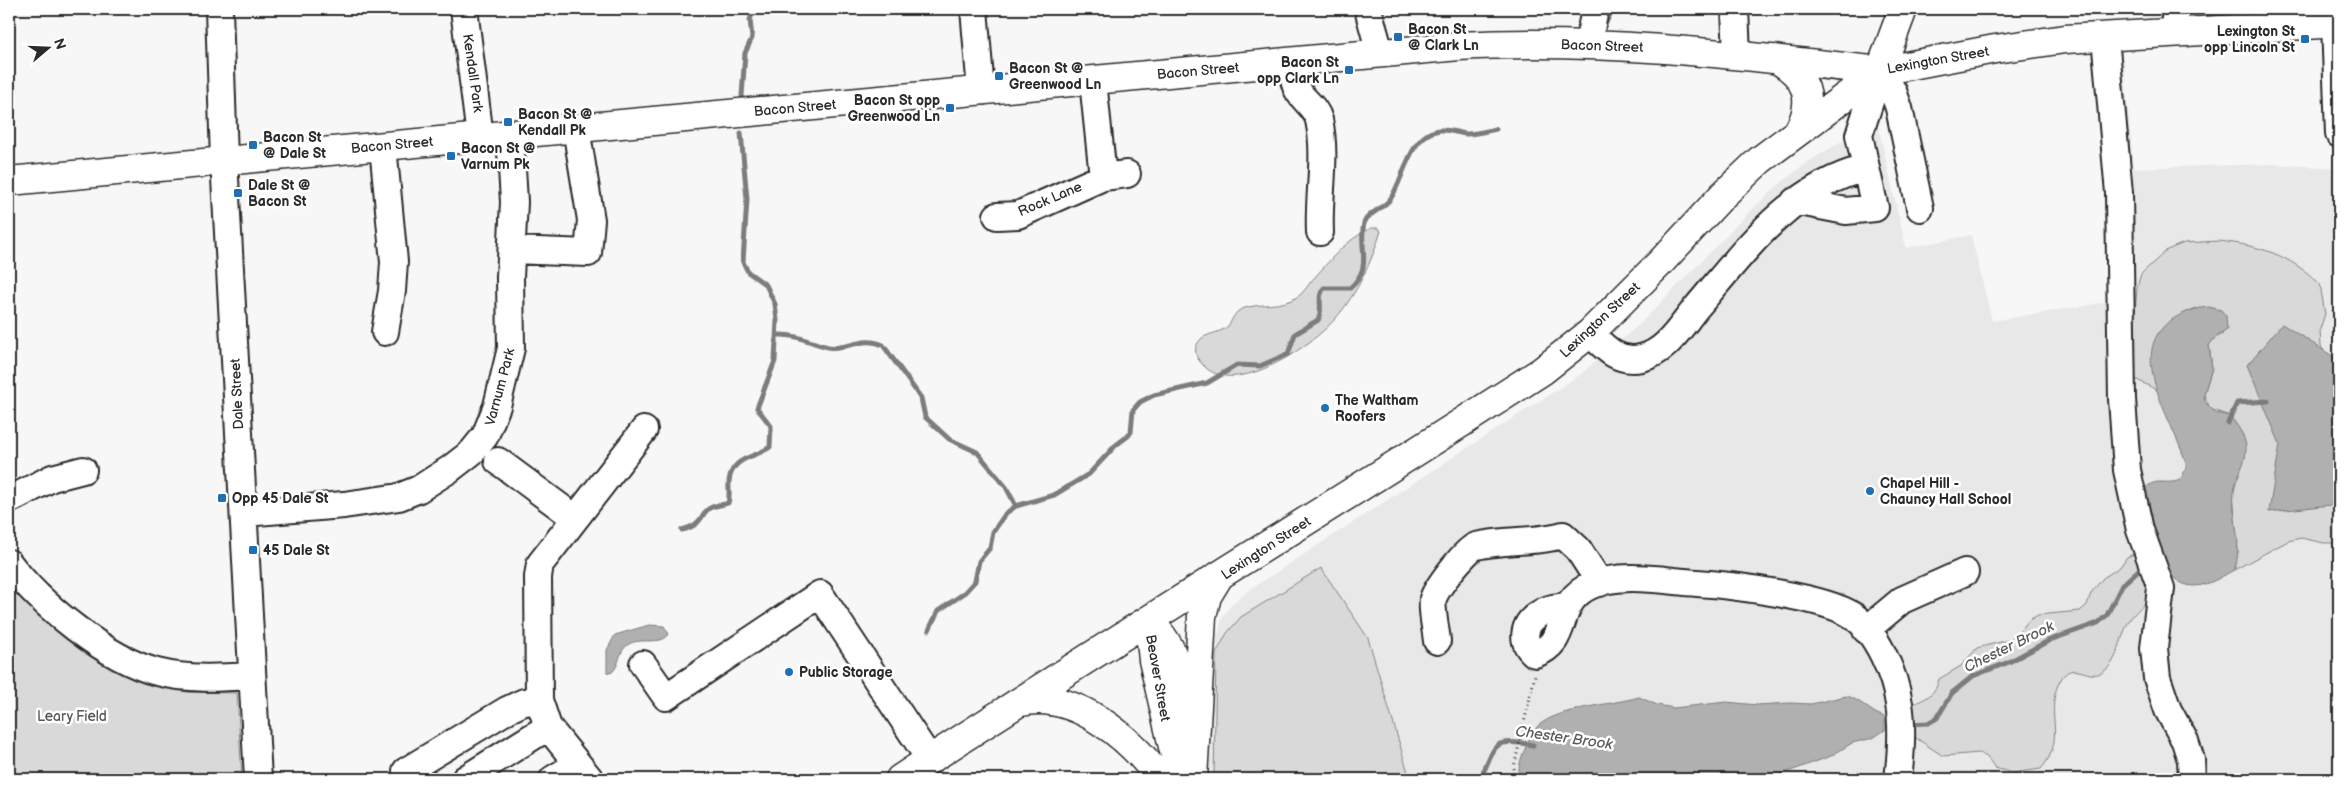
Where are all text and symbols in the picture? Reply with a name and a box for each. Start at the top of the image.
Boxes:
place label: Bacon St @ Clark Ln [1408,21,1479,54]
north arrow [22,22,72,72]
place label: Lexington St opp Lincoln St [2204,23,2295,56]
marker: Bacon St @ Clark Ln [1392,31,1404,43]
street label: Kendall Park [459,33,487,113]
marker: Lexington St opp Lincoln St [2299,33,2311,45]
text: N [50,36,70,52]
street label: Bacon Street [1560,36,1644,56]
street label: Lexington Street [1886,43,1991,77]
place label: Bacon St opp Clark Ln [1257,54,1339,87]
street label: Bacon Street [1156,59,1241,83]
place label: Bacon St @ Greenwood Ln [1009,60,1101,93]
marker: Bacon St opp Clark Ln [1343,64,1355,76]
marker: Bacon St @ Greenwood Ln [993,70,1005,82]
place label: Bacon St opp Greenwood Ln [848,92,940,125]
street label: Bacon Street [753,96,838,120]
marker: Bacon St opp Greenwood Ln [944,102,956,114]
place label: Bacon St @ Kendall Pk [518,106,593,139]
marker: Bacon St @ Kendall Pk [502,116,514,128]
place label: Bacon St @ Dale St [263,129,326,162]
street label: Bacon Street [350,133,435,157]
marker: Bacon St @ Dale St [247,139,259,151]
place label: Bacon St @ Varnum Pk [461,140,536,173]
marker: Bacon St @ Varnum Pk [445,150,457,162]
place label: Dale St @ Bacon St [248,177,311,210]
street label: Rock Lane [1015,178,1085,220]
marker: Dale St @ Bacon St [232,187,244,199]
street label: Lexington Street [1556,278,1644,361]
street label: Varnum Park [481,346,519,428]
street label: Dale Street [227,357,247,430]
place label: The Waltham Roofers [1335,392,1419,425]
marker: The Waltham Roofers [1319,402,1331,414]
place label: Chapel Hill - Chauncy Hall School [1880,475,2011,508]
marker: Chapel Hill - Chauncy Hall School [1864,485,1876,497]
place label: Opp 45 Dale St [232,490,329,507]
marker: Opp 45 Dale St [216,492,228,504]
street label: Lexington Street [1218,512,1314,583]
place label: 45 Dale St [263,542,330,559]
marker: 45 Dale St [247,544,259,556]
water label: Chester Brook [1961,617,2058,677]
street label: Beaver Street [1142,633,1174,723]
place label: Public Storage [799,664,892,681]
marker: Public Storage [783,666,795,678]
park label: Leary Field [37,708,107,725]
water label: Chester Brook [1514,722,1614,754]

